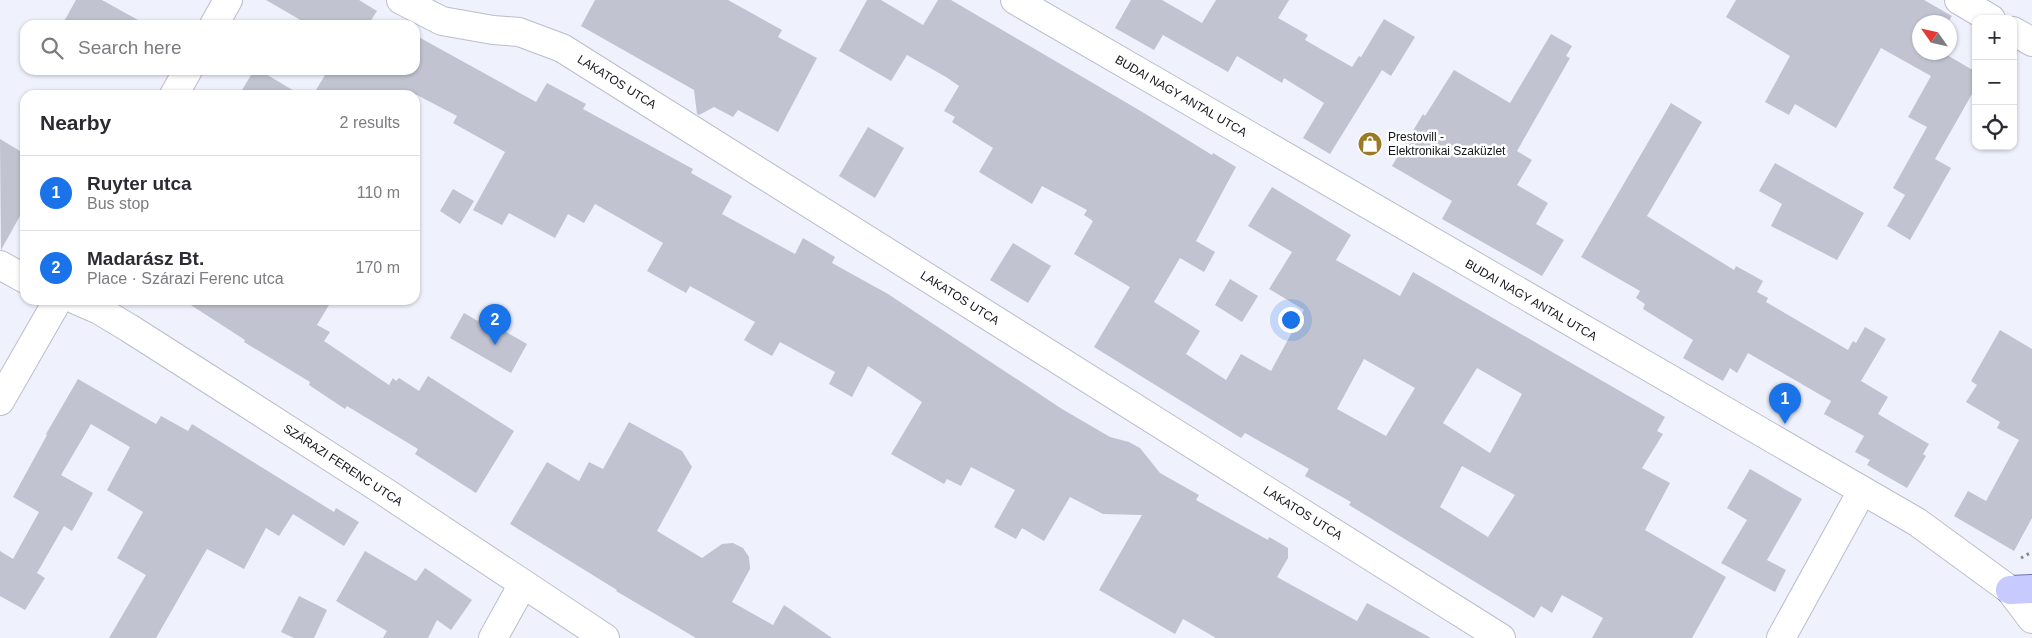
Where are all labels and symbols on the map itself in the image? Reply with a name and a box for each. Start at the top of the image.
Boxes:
north arrow [1912,15,1957,60]
street label: LAKATOS UTCA [575,52,659,112]
street label: BUDAI NAGY ANTAL UTCA [1113,52,1249,140]
place label: Prestovill - Elektronikai Szaküzlet [1388,130,1506,158]
shop icon: Prestovill - Elektronikai Szaküzlet [1357,131,1383,157]
street label: BUDAI NAGY ANTAL UTCA [1463,256,1599,344]
street label: LAKATOS UTCA [918,268,1002,328]
pin: 2 [479,304,511,345]
your location [1278,307,1304,333]
pin: 1 [1769,383,1801,424]
street label: SZÁRAZI FERENC UTCA [281,420,406,509]
street label: LAKATOS UTCA [1261,483,1345,543]

